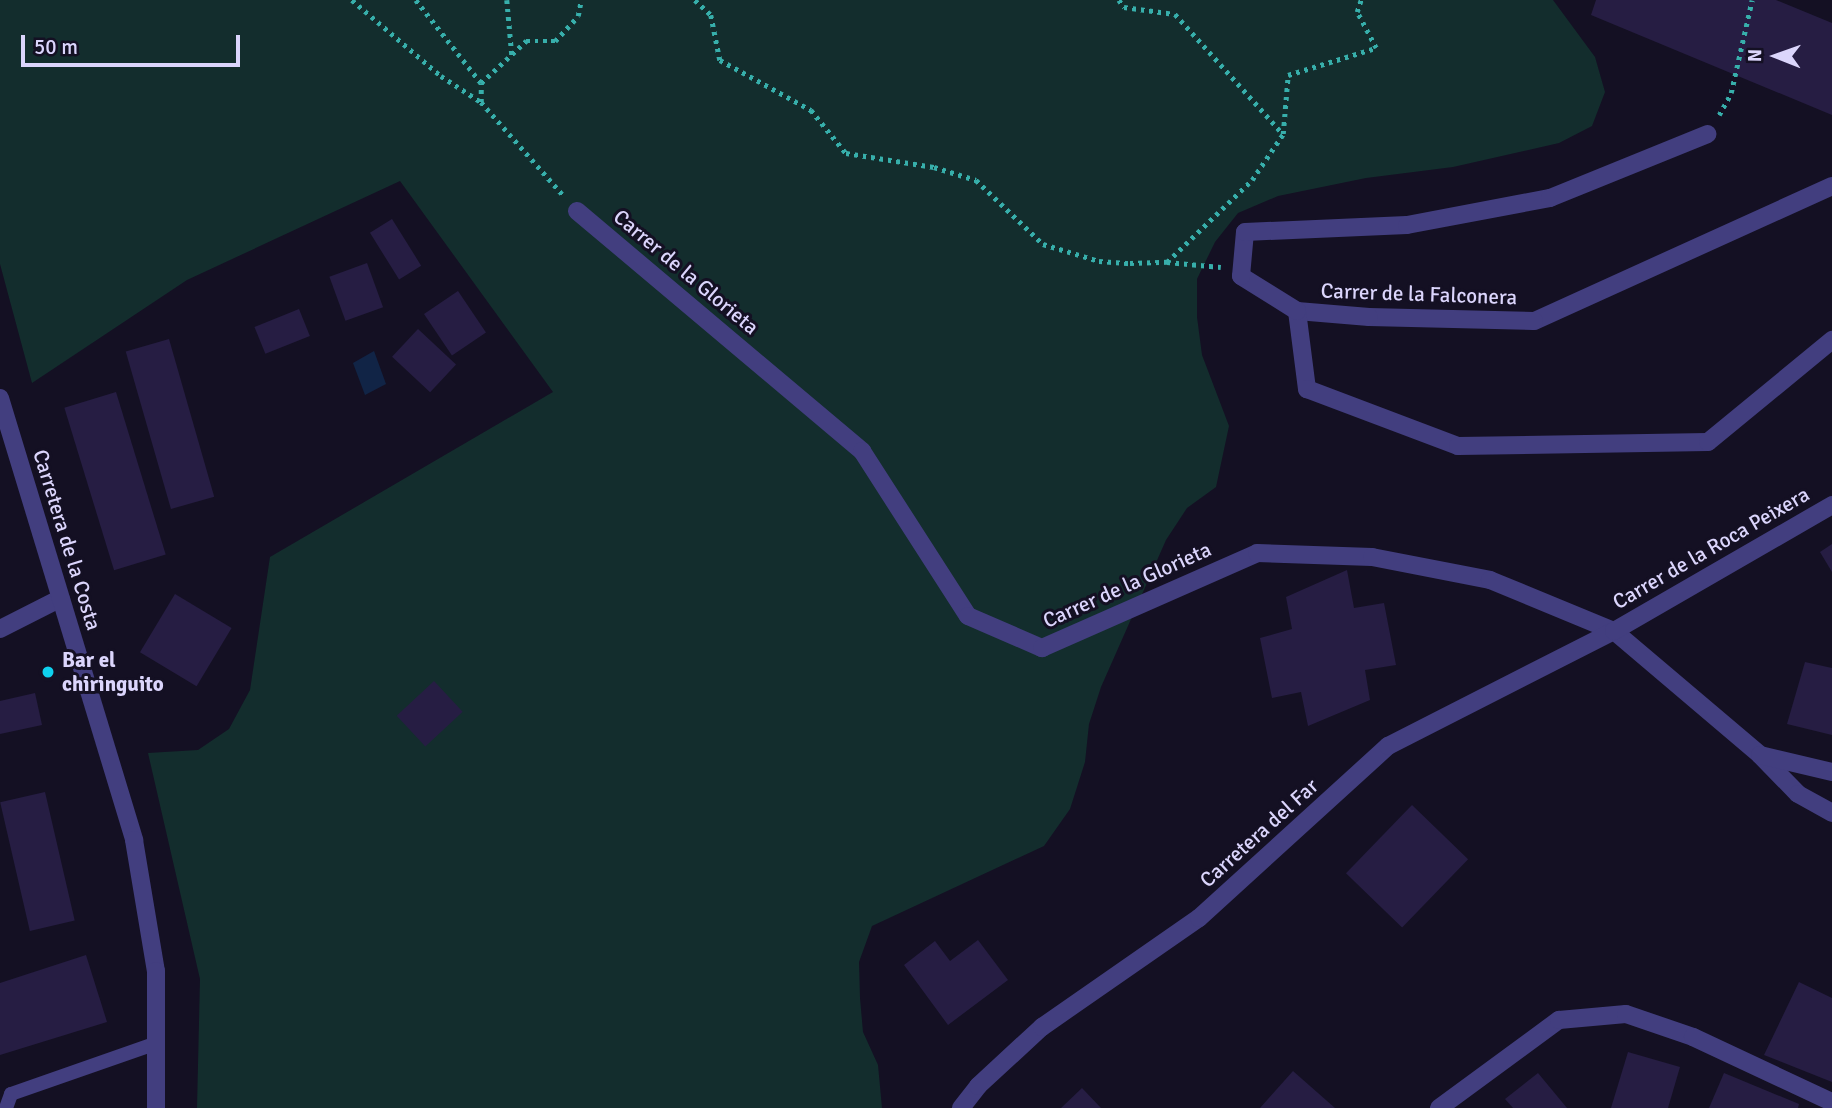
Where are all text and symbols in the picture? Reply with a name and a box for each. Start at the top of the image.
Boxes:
scale bar [24,21,243,65]
north arrow [1741,21,1811,91]
text: 50 m [34,34,78,60]
text: N [1743,49,1767,62]
street label: Carrer de la Glorieta [608,204,764,340]
street label: Carrer de la Falconera [1320,278,1518,310]
street label: Carretera de la Costa [28,447,106,633]
street label: Carrer de la Roca Peixera [1608,481,1814,615]
street label: Carrer de la Glorieta [1039,537,1215,633]
place label: Bar el chiringuito [62,647,164,697]
marker: Bar el chiringuito [40,664,56,680]
street label: Carretera del Far [1195,773,1323,893]

